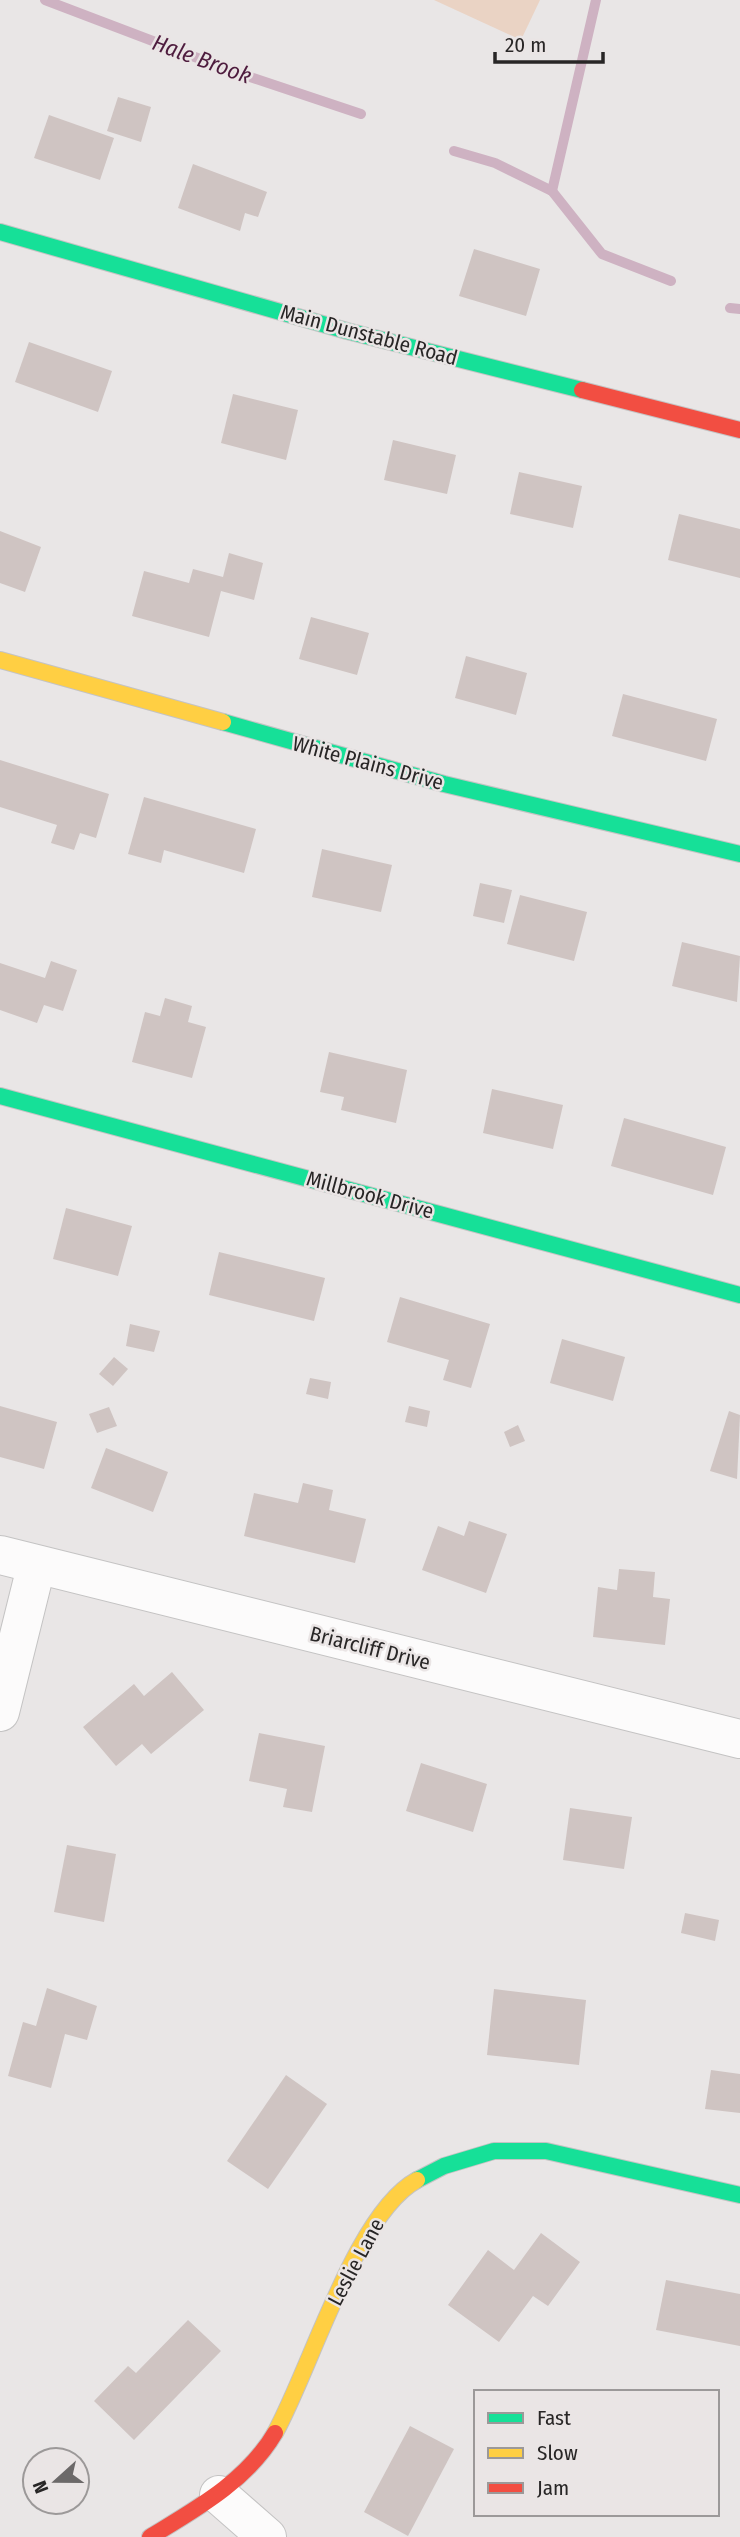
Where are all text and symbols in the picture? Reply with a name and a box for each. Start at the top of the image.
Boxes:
scale bar [495,21,604,65]
water label: Hale Brook [149,28,255,90]
text: 20 m [505,32,546,58]
street label: Main Dunstable Road [278,299,460,371]
street label: White Plains Drive [290,730,446,796]
street label: Millbrook Drive [304,1166,436,1224]
street label: Briarcliff Drive [307,1620,433,1676]
street label: Leslie Lane [322,2214,390,2310]
legend [474,2390,719,2516]
text: Fast [537,2405,571,2431]
text: Slow [537,2440,578,2466]
north arrow [21,2446,91,2516]
text: Jam [537,2475,569,2501]
text: N [28,2477,53,2496]

